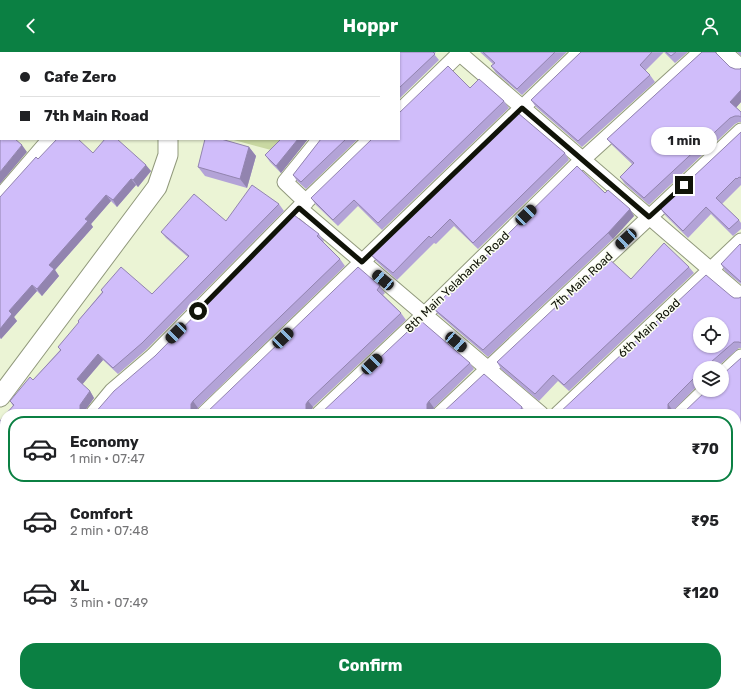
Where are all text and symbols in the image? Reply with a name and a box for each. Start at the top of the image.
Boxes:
icon: back [20,15,42,37]
text: Hoppr [343,15,398,37]
icon: person [699,15,721,37]
text: Cafe Zero [44,68,116,86]
text: 7th Main Road [44,107,149,125]
callout: 1 min [651,127,717,155]
text: 1 min [667,133,701,148]
route end [675,176,693,194]
car [513,202,539,228]
car [613,226,639,252]
street label: 8th Main Yelahanka Road [402,228,512,336]
street label: 7th Main Road [548,249,616,313]
car [370,268,396,292]
street label: 6th Main Road [615,296,683,360]
route start [189,302,207,320]
map controls [693,317,729,397]
button: locate [693,317,729,353]
car [163,320,189,346]
car [270,325,296,351]
car [443,330,469,354]
car [359,351,385,377]
button: layers [693,361,729,397]
icon: car [22,431,58,467]
text: Economy [70,433,139,451]
text: ₹70 [691,440,719,458]
text: 1 min · 07:47 [70,451,145,466]
icon: car [22,503,58,539]
text: Comfort [70,505,133,523]
text: ₹95 [691,512,719,530]
text: 2 min · 07:48 [70,523,149,538]
icon: car [22,575,58,611]
text: XL [70,577,89,595]
text: ₹120 [683,584,719,602]
text: 3 min · 07:49 [70,595,148,610]
button: Confirm [20,643,721,689]

